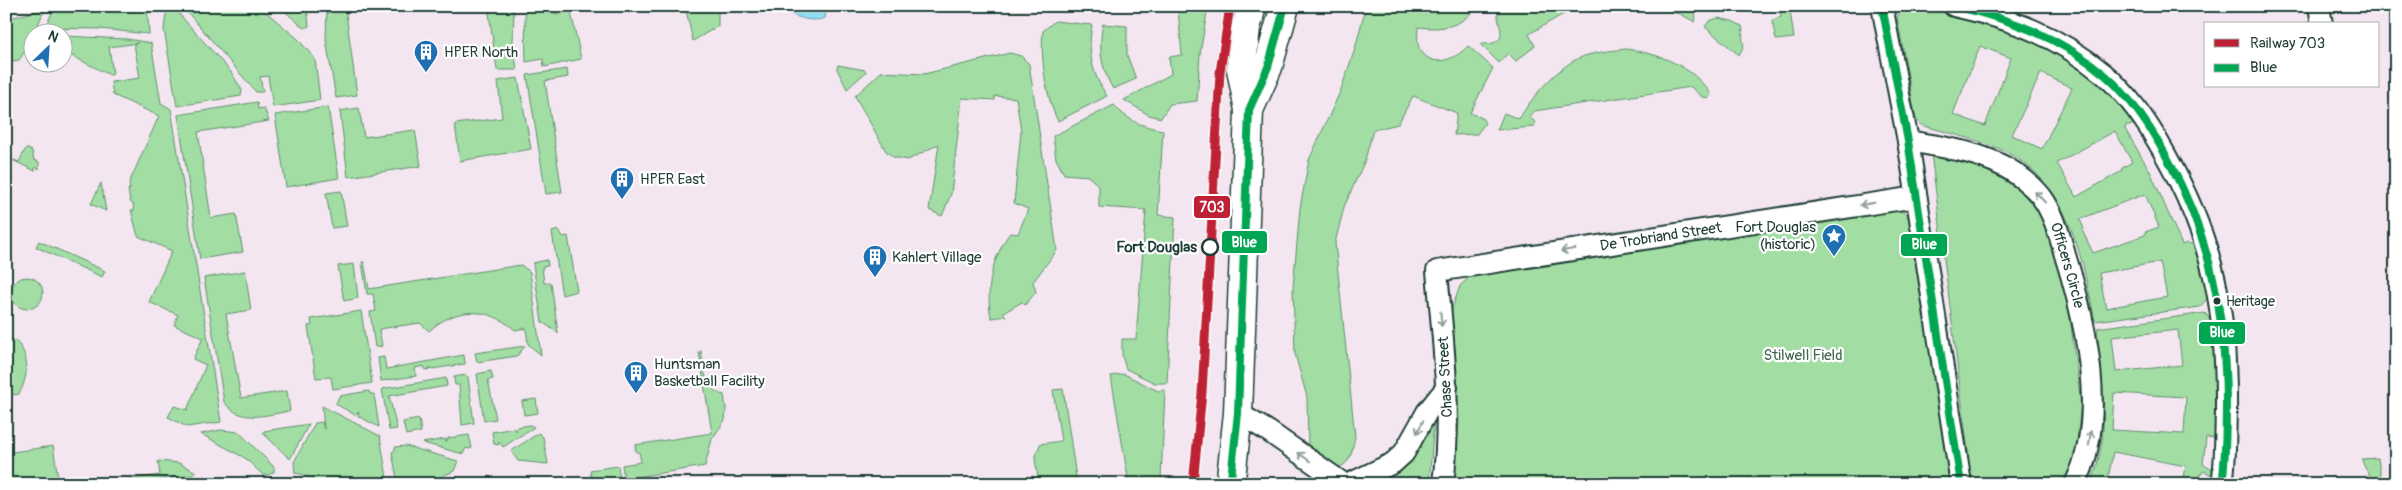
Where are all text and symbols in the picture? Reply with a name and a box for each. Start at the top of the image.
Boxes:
north arrow [22,22,72,72]
legend [2204,22,2380,88]
text: N [45,27,61,46]
text: Railway 703 [2250,34,2325,53]
building icon: HPER North [413,39,439,73]
place label: HPER North [444,43,518,62]
text: Blue [2250,58,2278,77]
building icon: HPER East [609,166,635,200]
place label: HPER East [640,170,706,189]
one-way arrow [2034,190,2046,203]
line badge: 703 [1193,195,1231,219]
text: 703 [1200,199,1225,216]
one-way arrow [1860,199,1876,209]
street label: De Trobriand Street [1599,218,1724,256]
place label: Fort Douglas (historic) [1735,218,1816,254]
street label: Officers Circle [2046,220,2088,311]
place icon: Fort Douglas (historic) [1821,223,1847,257]
line badge: Blue [1221,230,1268,254]
line badge: Blue [1900,233,1948,257]
text: Blue [1231,234,1258,251]
text: Blue [1911,236,1938,253]
place label: Fort Douglas [1116,238,1197,257]
marker: Fort Douglas [1201,238,1219,256]
building icon: Kahlert Village [862,244,888,278]
one-way arrow [1561,246,1577,256]
place label: Kahlert Village [892,248,982,267]
place label: Heritage [2226,293,2275,310]
marker: Heritage [2212,296,2222,306]
one-way arrow [1436,311,1446,327]
line badge: Blue [2198,321,2246,345]
text: Blue [2209,324,2236,341]
street label: Chase Street [1434,335,1457,418]
park label: Stilwell Field [1764,346,1842,365]
place label: Huntsman Basketball Facility [654,355,765,391]
building icon: Huntsman Basketball Facility [623,360,649,394]
one-way arrow [1415,419,1424,434]
one-way arrow [2085,430,2095,446]
one-way arrow [1297,452,1311,462]

